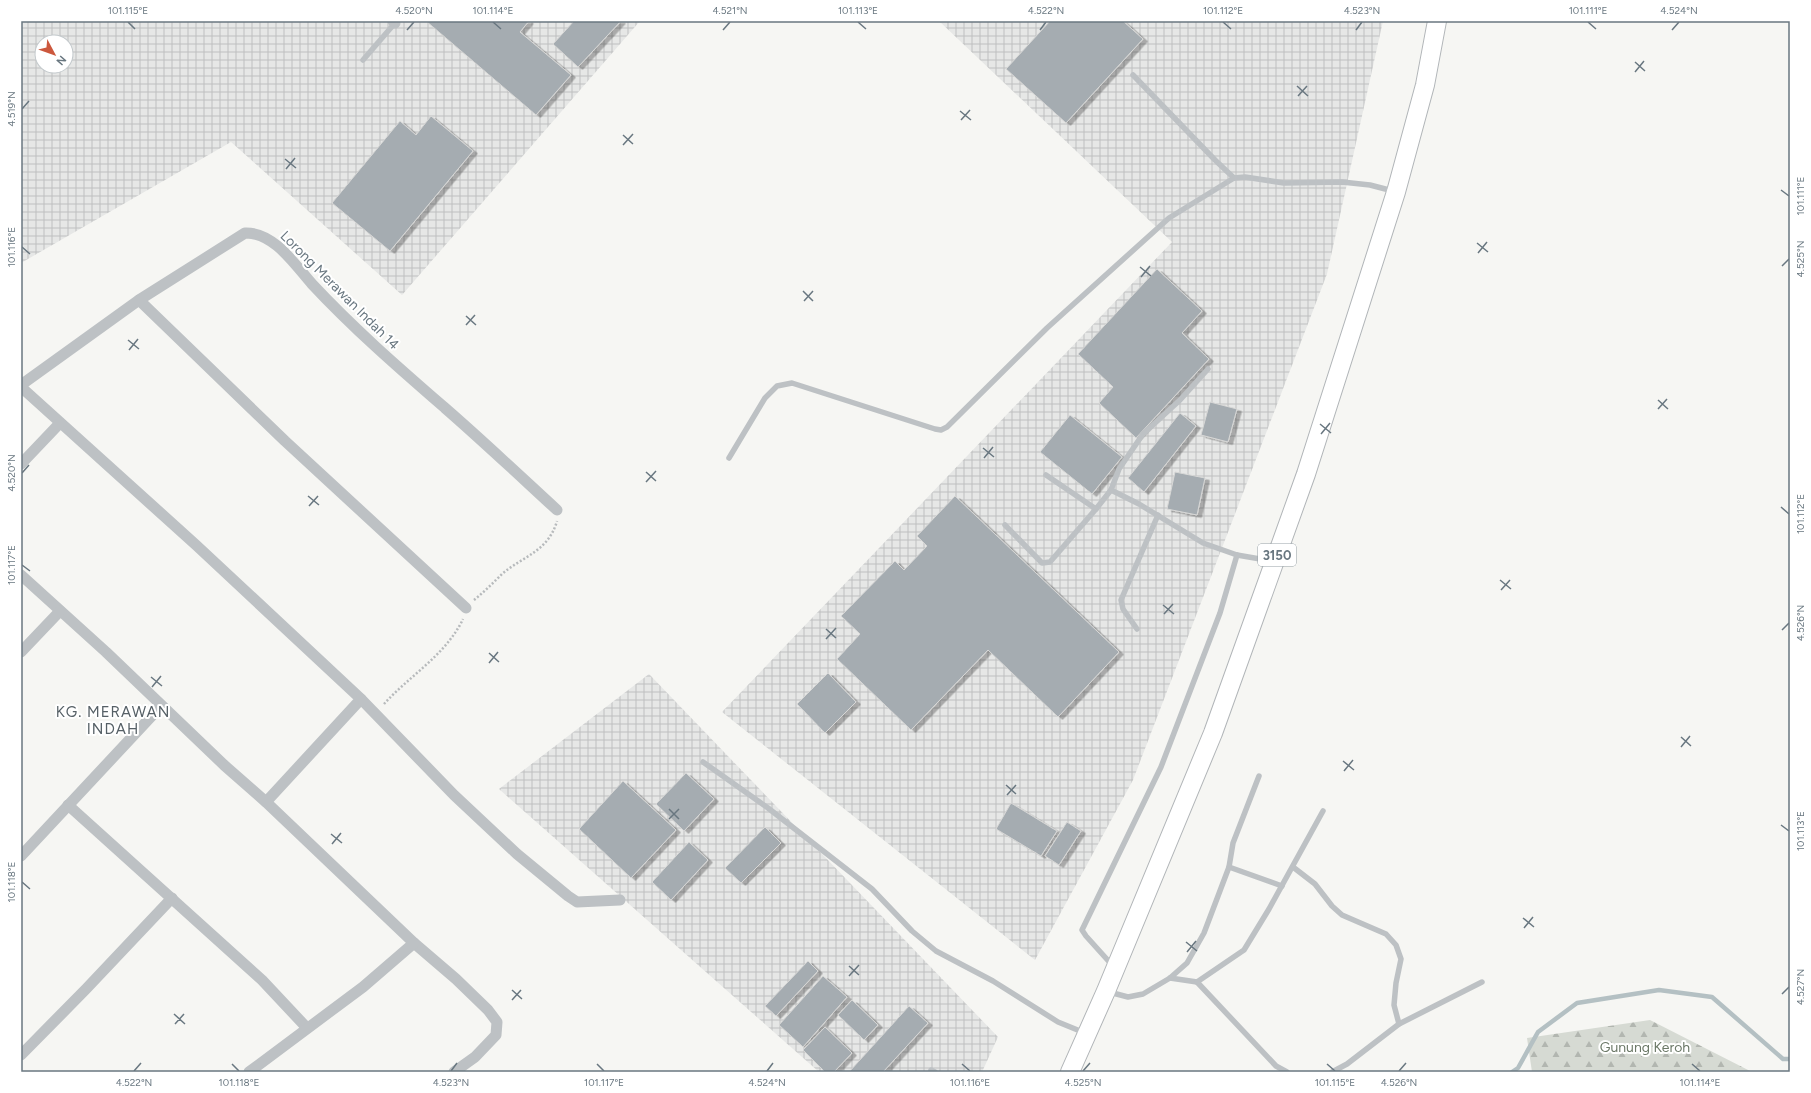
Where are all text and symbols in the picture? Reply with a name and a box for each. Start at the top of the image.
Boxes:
text: 101.115°E [108,4,148,17]
text: 4.520°N [395,4,433,17]
text: 101.114°E [473,4,513,17]
text: 4.521°N [712,4,748,17]
text: 101.113°E [838,4,878,17]
text: 4.522°N [1028,4,1064,17]
text: 101.112°E [1203,4,1243,17]
text: 4.523°N [1344,4,1380,17]
text: 101.111°E [1569,4,1607,17]
text: 4.524°N [1660,4,1698,17]
north arrow [34,34,74,74]
text: N [53,53,69,68]
text: 4.519°N [5,91,18,127]
text: 101.111°E [1794,177,1807,215]
text: 101.116°E [5,227,18,267]
street label: Lorong Merawan Indah 14 [277,227,403,353]
text: 4.525°N [1794,241,1807,277]
text: 4.520°N [5,454,18,492]
text: 101.112°E [1794,494,1807,534]
road number: 3150 [1258,544,1296,566]
text: 101.117°E [5,545,18,585]
text: 4.526°N [1794,605,1807,641]
district label: KG. MERAWAN INDAH [56,703,170,738]
text: 101.113°E [1794,811,1807,851]
text: 101.118°E [5,862,18,902]
text: 4.527°N [1794,969,1807,1005]
park label: Gunung Keroh [1600,1039,1690,1056]
text: 4.522°N [116,1076,152,1089]
text: 101.118°E [219,1076,259,1089]
text: 4.523°N [433,1076,469,1089]
text: 101.117°E [584,1076,624,1089]
text: 4.524°N [748,1076,786,1089]
text: 101.116°E [950,1076,990,1089]
text: 4.525°N [1065,1076,1101,1089]
text: 101.115°E [1315,1076,1355,1089]
text: 4.526°N [1381,1076,1417,1089]
text: 101.114°E [1680,1076,1720,1089]

